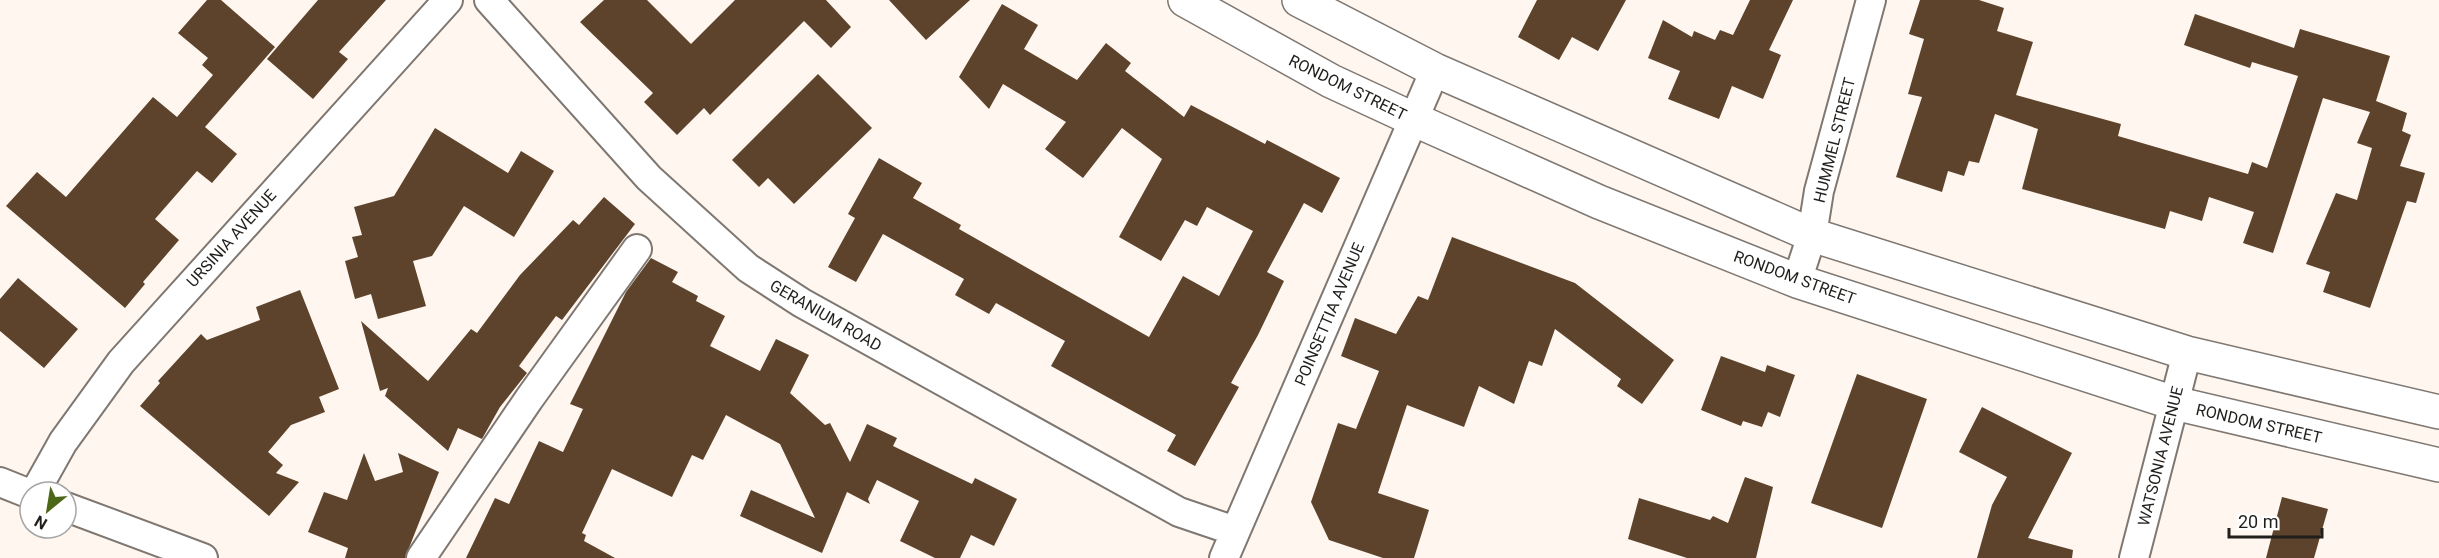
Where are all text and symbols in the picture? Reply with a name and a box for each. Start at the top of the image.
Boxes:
street label: RONDOM STREET [1286,51,1410,124]
street label: HUMMEL STREET [1810,75,1859,205]
street label: URSINIA AVENUE [183,186,280,291]
street label: POINSETTIA AVENUE [1291,240,1368,389]
street label: RONDOM STREET [1731,247,1859,309]
street label: GERANIUM ROAD [766,276,885,355]
street label: WATSONIA AVENUE [2134,384,2187,528]
street label: RONDOM STREET [2194,400,2324,447]
north arrow [18,480,78,540]
scale bar [2229,501,2322,539]
text: 20 m [2238,511,2278,532]
text: N [31,512,50,534]

